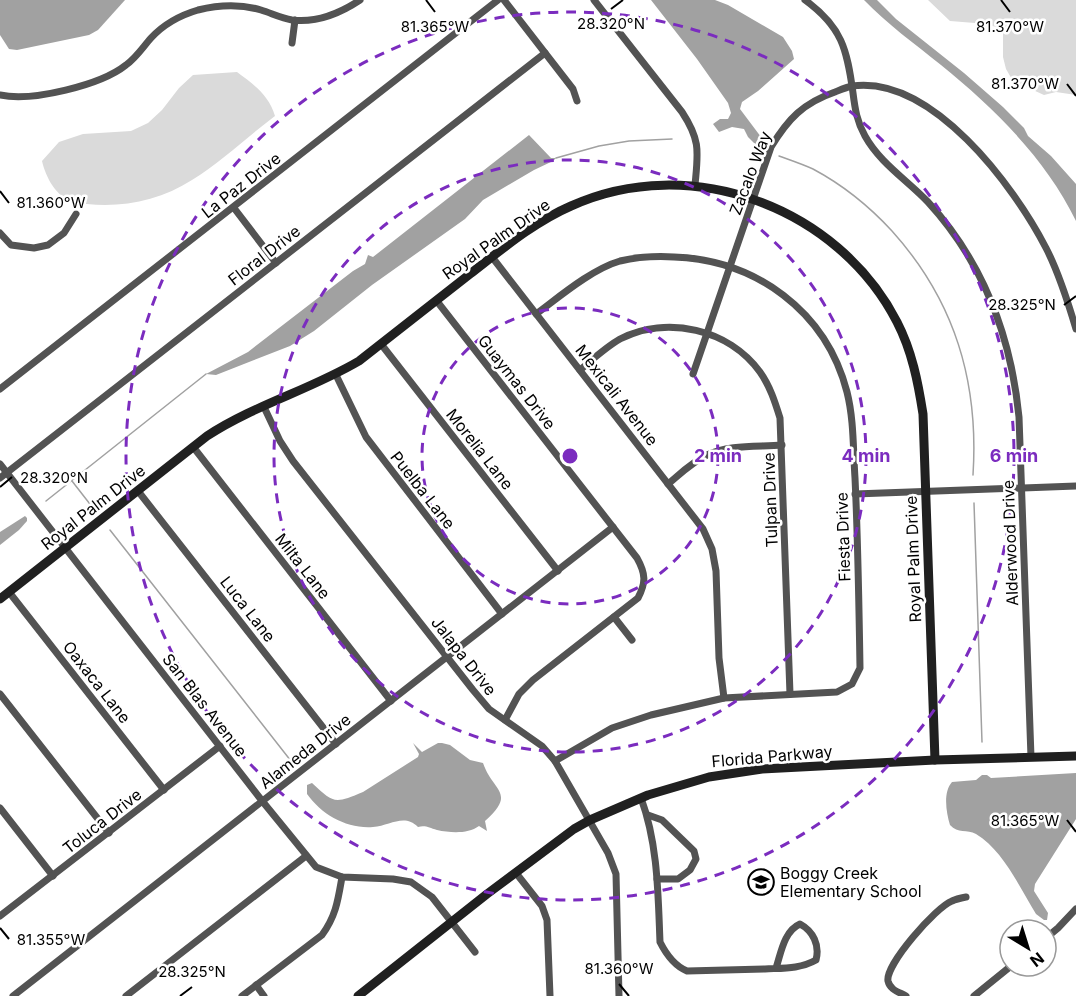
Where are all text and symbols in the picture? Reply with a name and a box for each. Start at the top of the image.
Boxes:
text: 28.320°N [577,14,645,33]
text: 81.365°W [401,17,470,36]
text: 81.370°W [976,17,1044,36]
text: 81.370°W [991,74,1059,93]
street label: Zacalo Way [725,128,775,218]
street label: La Paz Drive [197,148,285,222]
text: 81.360°W [17,193,86,212]
street label: Royal Palm Drive [438,194,554,284]
street label: Floral Drive [224,221,304,289]
text: 28.325°N [988,295,1056,314]
street label: Guaymas Drive [474,331,560,433]
street label: Mexicali Avenue [571,340,663,450]
street label: Morelia Lane [442,405,518,493]
text: 2 min [694,445,742,466]
text: 4 min [842,445,890,466]
text: 6 min [990,445,1038,466]
centre of rings [560,446,580,466]
street label: Puelba Lane [386,447,460,533]
street label: Tulpan Drive [758,452,782,548]
street label: Royal Palm Drive [37,460,149,554]
text: 28.320°N [20,468,88,487]
street label: Alderwood Drive [998,480,1022,606]
street label: Fiesta Drive [831,492,855,582]
street label: Royal Palm Drive [901,495,925,623]
street label: Milta Lane [271,529,335,603]
street label: Luca Lane [216,572,280,646]
street label: Jalapa Drive [427,613,501,699]
street label: Oaxaca Lane [59,637,135,727]
street label: San Blas Avenue [158,649,252,761]
street label: Alameda Drive [255,709,355,793]
street label: Florida Parkway [711,741,833,771]
street label: Toluca Drive [59,784,145,858]
text: 81.365°W [991,811,1060,830]
place label: Boggy Creek Elementary School [780,863,922,901]
school or university icon: Boggy Creek Elementary School [746,867,776,897]
north arrow [998,918,1058,978]
text: 81.355°W [17,930,85,949]
text: N [1026,948,1048,971]
text: 81.360°W [585,959,654,978]
text: 28.325°N [158,962,226,981]

